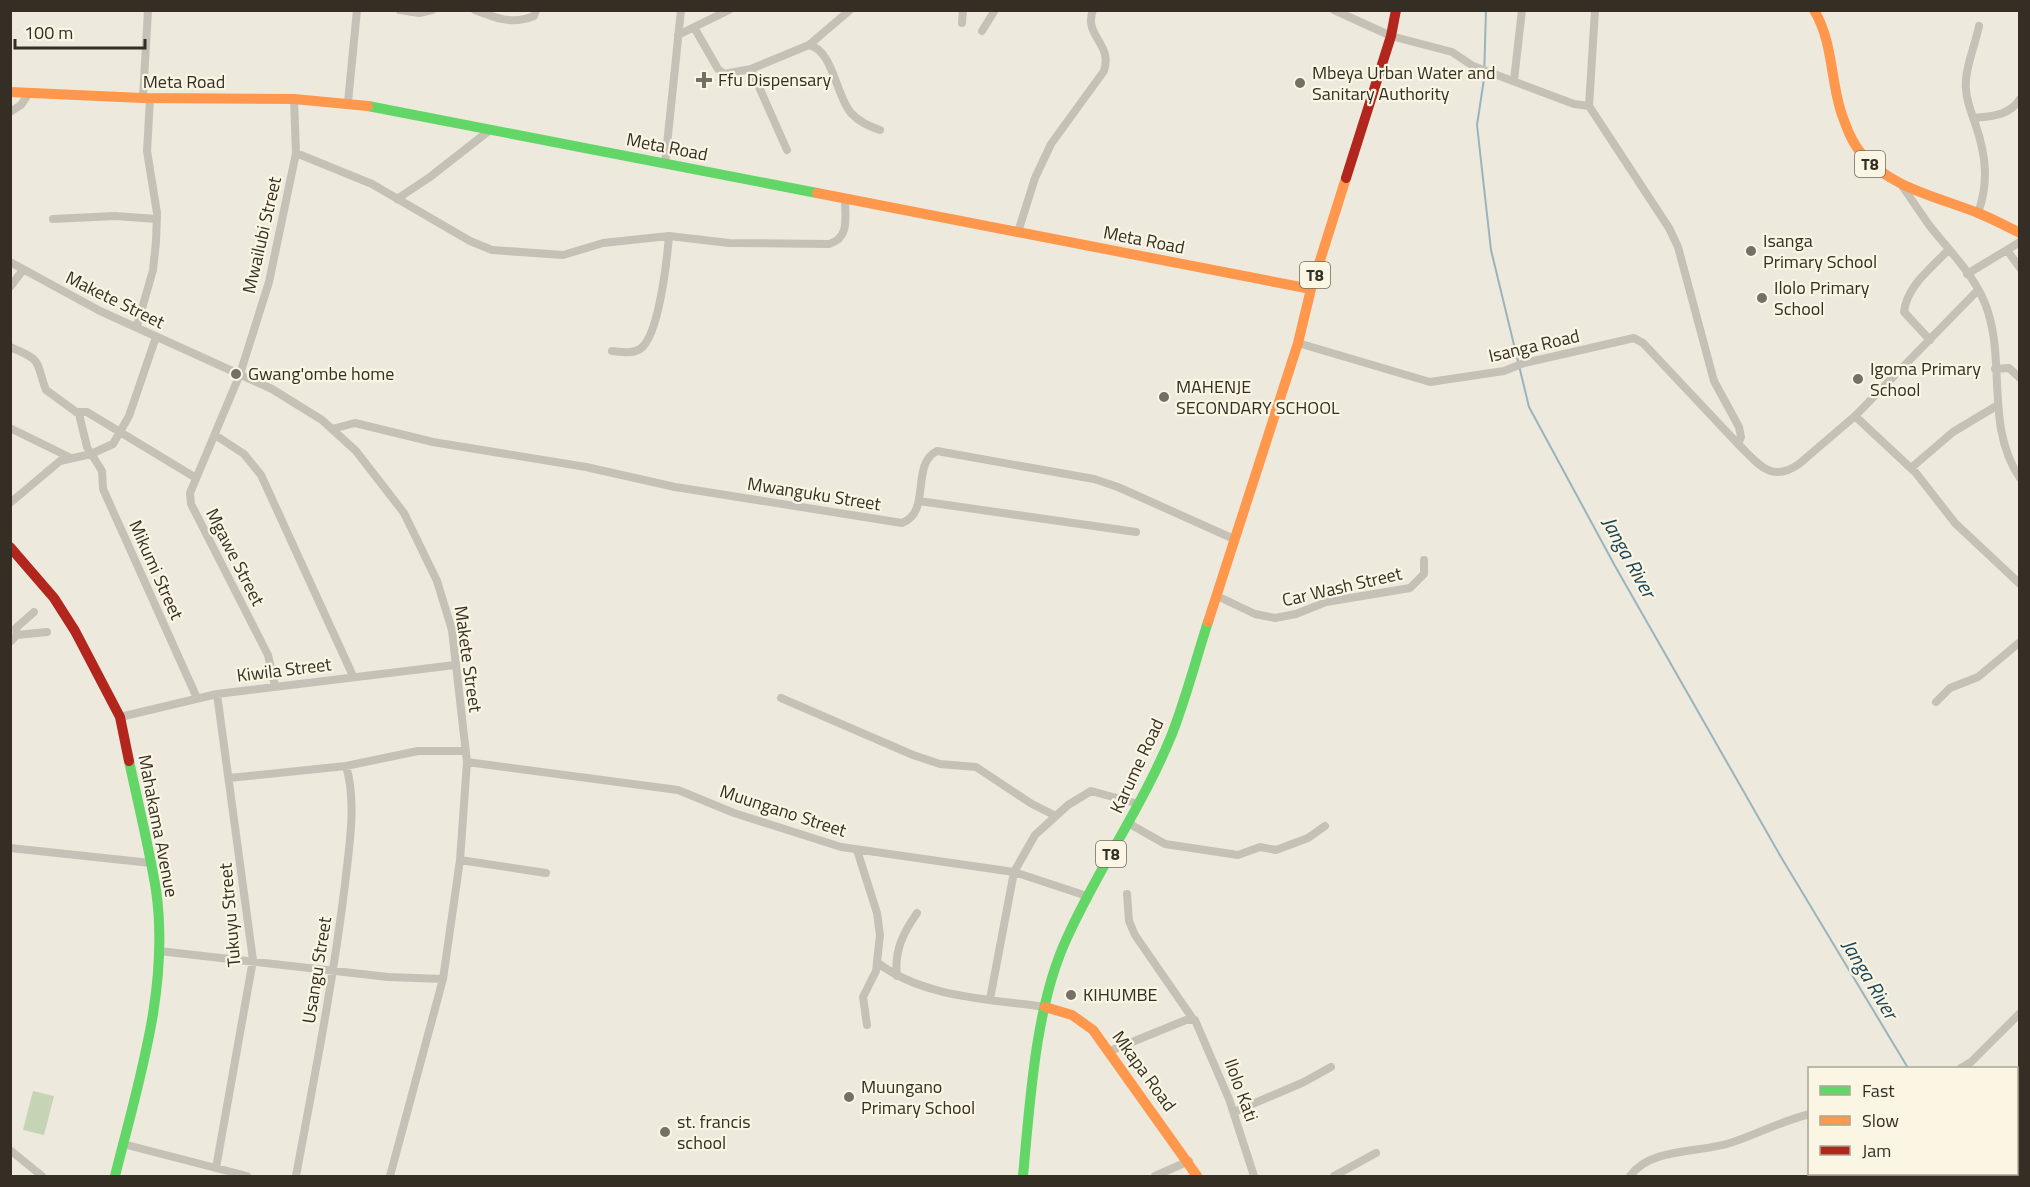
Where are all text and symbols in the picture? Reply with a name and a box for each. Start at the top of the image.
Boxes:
scale bar [15,12,146,50]
text: 100 m [24,19,73,46]
place label: Mbeya Urban Water and Sanitary Authority [1312,59,1495,107]
place label: Ffu Dispensary [718,66,832,93]
street label: Meta Road [143,68,225,95]
marker: Ffu Dispensary [695,71,713,89]
marker: Mbeya Urban Water and Sanitary Authority [1293,76,1307,90]
street label: Meta Road [624,125,710,168]
road number: T8 [1855,151,1885,177]
street label: Mwailubi Street [235,173,288,296]
street label: Meta Road [1101,218,1187,261]
place label: Isanga Primary School [1763,227,1877,275]
marker: Isanga Primary School [1744,244,1758,258]
road number: T8 [1300,262,1330,288]
street label: Makete Street [61,264,170,336]
place label: Ilolo Primary School [1774,274,1870,322]
marker: Ilolo Primary School [1755,291,1769,305]
street label: Isanga Road [1486,322,1582,369]
place label: Igoma Primary School [1870,355,1981,403]
place label: Gwang'ombe home [248,360,394,387]
marker: Gwang'ombe home [229,367,243,381]
marker: Igoma Primary School [1851,372,1865,386]
place label: MAHENJE SECONDARY SCHOOL [1176,373,1340,421]
marker: MAHENJE SECONDARY SCHOOL [1157,390,1171,404]
street label: Mwanguku Street [745,470,883,517]
street label: Mgawe Street [199,503,272,611]
water label: Janga River [1594,510,1666,605]
street label: Mikumi Street [122,516,191,625]
street label: Car Wash Street [1279,559,1405,613]
street label: Makete Street [448,604,489,715]
street label: Kiwila Street [235,650,334,689]
street label: Karume Road [1103,714,1170,818]
street label: Mahakama Avenue [131,752,186,900]
street label: Muungano Street [716,777,851,844]
road number: T8 [1096,841,1126,867]
street label: Tukuyu Street [211,861,247,968]
street label: Usangu Street [295,914,338,1025]
water label: Janga River [1834,933,1908,1027]
place label: KIHUMBE [1083,981,1158,1008]
marker: KIHUMBE [1064,988,1078,1002]
street label: Mkapa Road [1106,1025,1183,1117]
street label: Ilolo Kati [1218,1055,1265,1125]
legend [1808,1067,2018,1175]
place label: Muungano Primary School [861,1073,975,1121]
text: Fast [1862,1077,1895,1104]
marker: Muungano Primary School [842,1090,856,1104]
text: Slow [1862,1107,1899,1134]
place label: st. francis school [677,1108,751,1156]
marker: st. francis school [658,1125,672,1139]
text: Jam [1862,1137,1891,1164]

